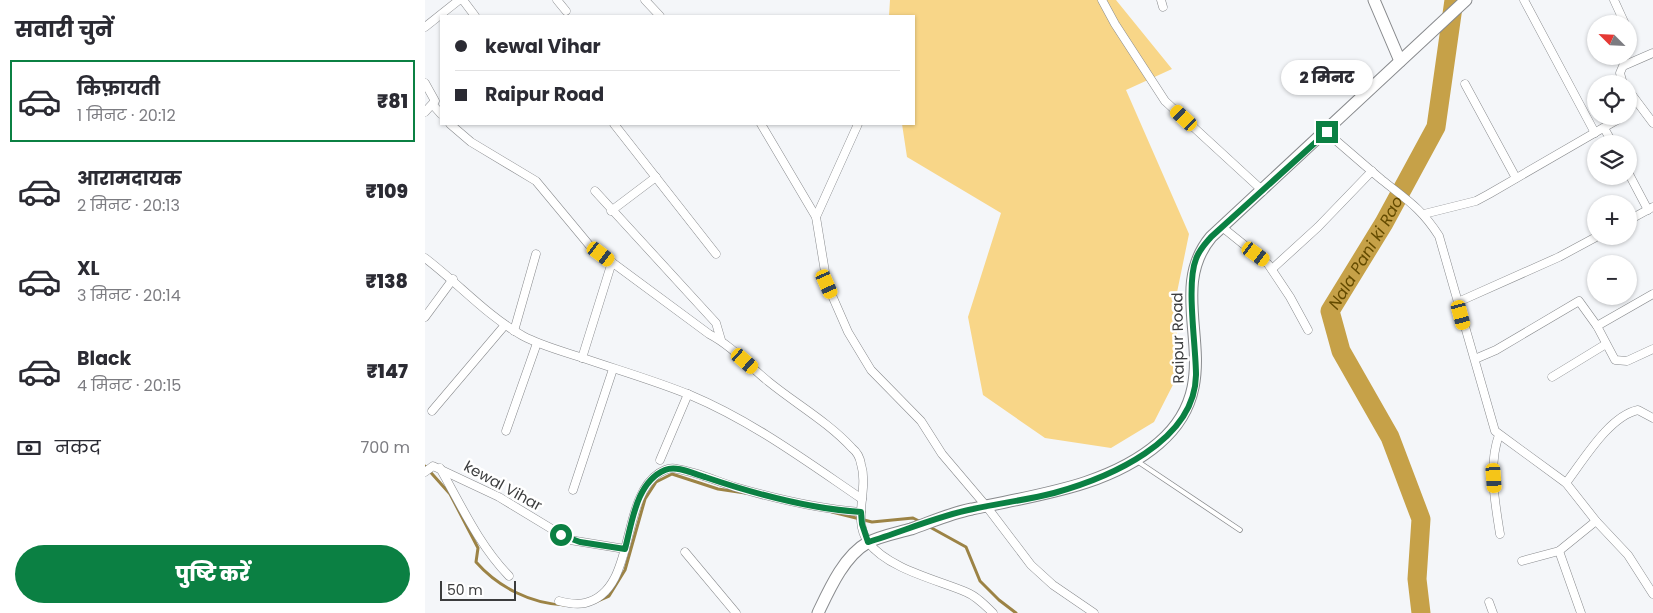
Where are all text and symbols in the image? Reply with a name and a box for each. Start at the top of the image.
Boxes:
text: सवारी चुनें [15,14,113,45]
north arrow [1587,15,1637,65]
map controls [1587,15,1637,305]
text: kewal Vihar [485,33,601,60]
callout: 2 मिनट [1281,59,1373,94]
text: 2 मिनट [1300,66,1354,89]
text: किफ़ायती [77,75,160,102]
button: locate [1587,75,1637,125]
icon: car [17,79,62,124]
text: Raipur Road [485,81,604,108]
text: ₹81 [377,88,408,115]
car [1167,102,1200,134]
text: 1 मिनट · 20:12 [77,104,176,127]
route end [1316,121,1338,143]
button: layers [1587,135,1637,185]
text: आरामदायक [77,165,182,192]
icon: car [17,169,62,214]
text: ₹109 [365,178,408,205]
water label: Nala Pani ki Rao [1323,192,1409,314]
text: 2 मिनट · 20:13 [77,194,180,217]
button: + [1587,195,1637,245]
car [584,239,617,269]
car [1239,239,1272,269]
text: XL [77,255,100,282]
button: − [1587,255,1637,305]
icon: car [17,259,62,304]
car [814,267,839,301]
text: ₹138 [365,268,408,295]
text: 3 मिनट · 20:14 [77,284,181,307]
street label: Raipur Road [1166,292,1189,384]
car [1449,299,1472,331]
text: Black [77,345,131,372]
car [728,345,761,377]
icon: car [17,349,62,394]
text: ₹147 [366,358,408,385]
text: 4 मिनट · 20:15 [77,374,181,397]
icon: cash [15,434,43,462]
text: नकद [55,434,100,461]
text: 700 m [360,436,410,459]
street label: kewal Vihar [460,455,546,516]
car [1485,463,1502,493]
route start [550,524,572,546]
button: पुष्टि करें [15,545,410,603]
scale bar [440,578,516,601]
text: 50 m [447,580,483,600]

